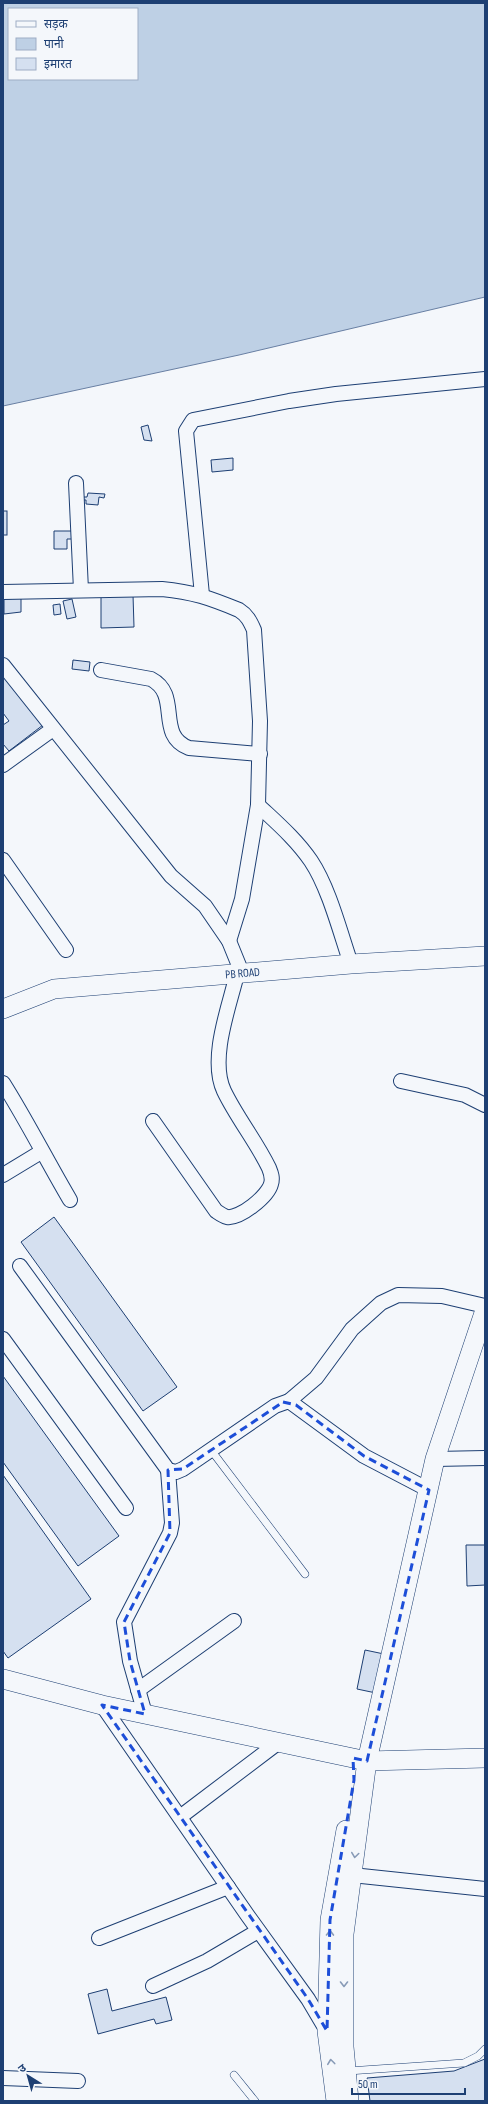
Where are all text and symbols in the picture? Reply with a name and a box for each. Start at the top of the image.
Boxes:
legend [8,8,138,80]
text: सड़क [44,17,69,32]
text: पानी [44,36,65,52]
text: इमारत [44,57,73,72]
street label: PB ROAD [225,965,261,983]
one-way arrow [351,1852,360,1858]
one-way arrow [326,1930,334,1936]
one-way arrow [340,1981,348,1987]
north arrow [8,2056,48,2096]
one-way arrow [327,2059,336,2065]
text: उ [16,2061,29,2076]
scale bar [352,2070,465,2096]
text: 50 m [358,2077,378,2092]

